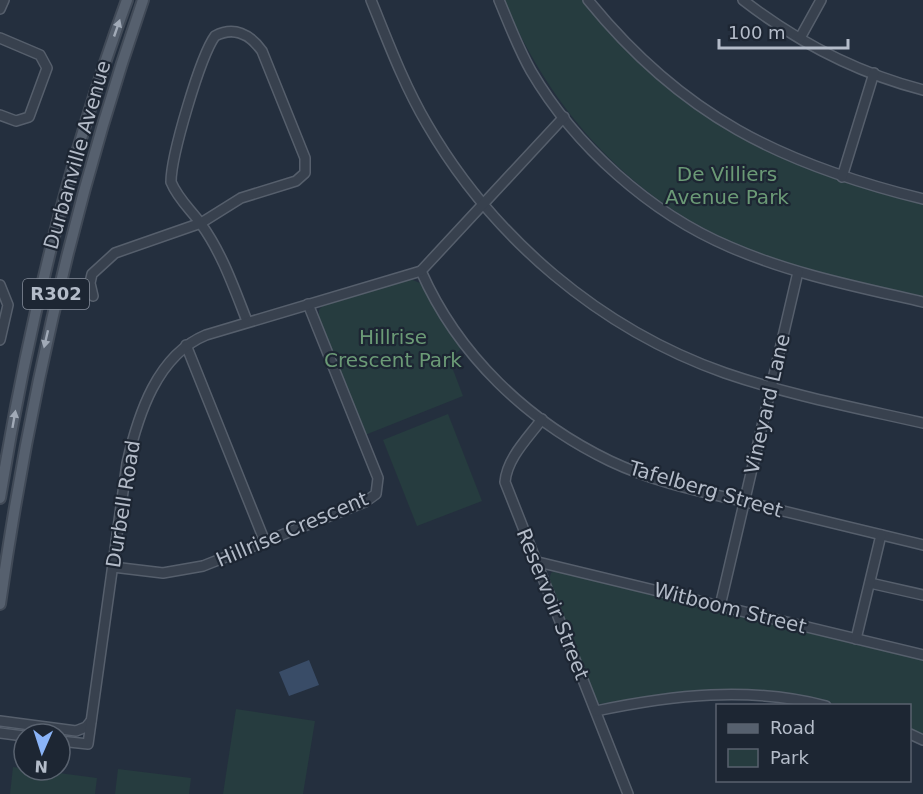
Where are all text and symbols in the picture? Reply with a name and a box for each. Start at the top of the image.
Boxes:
scale bar [719,12,848,50]
one-way arrow [112,19,122,37]
text: 100 m [728,22,786,43]
street label: Durbanville Avenue [39,58,115,252]
park label: De Villiers Avenue Park [665,162,789,209]
road number: R302 [23,279,89,309]
park label: Hillrise Crescent Park [324,325,462,372]
one-way arrow [41,329,51,348]
street label: Vineyard Lane [739,332,795,476]
one-way arrow [9,410,18,429]
street label: Durbell Road [101,438,145,570]
street label: Tafelberg Street [625,455,786,522]
street label: Hillrise Crescent [212,486,372,572]
street label: Reservoir Street [512,525,594,683]
street label: Witboom Street [651,577,809,639]
legend [716,704,911,782]
text: Road [770,717,815,738]
north arrow [12,722,72,782]
text: Park [770,747,809,768]
text: N [34,757,48,776]

